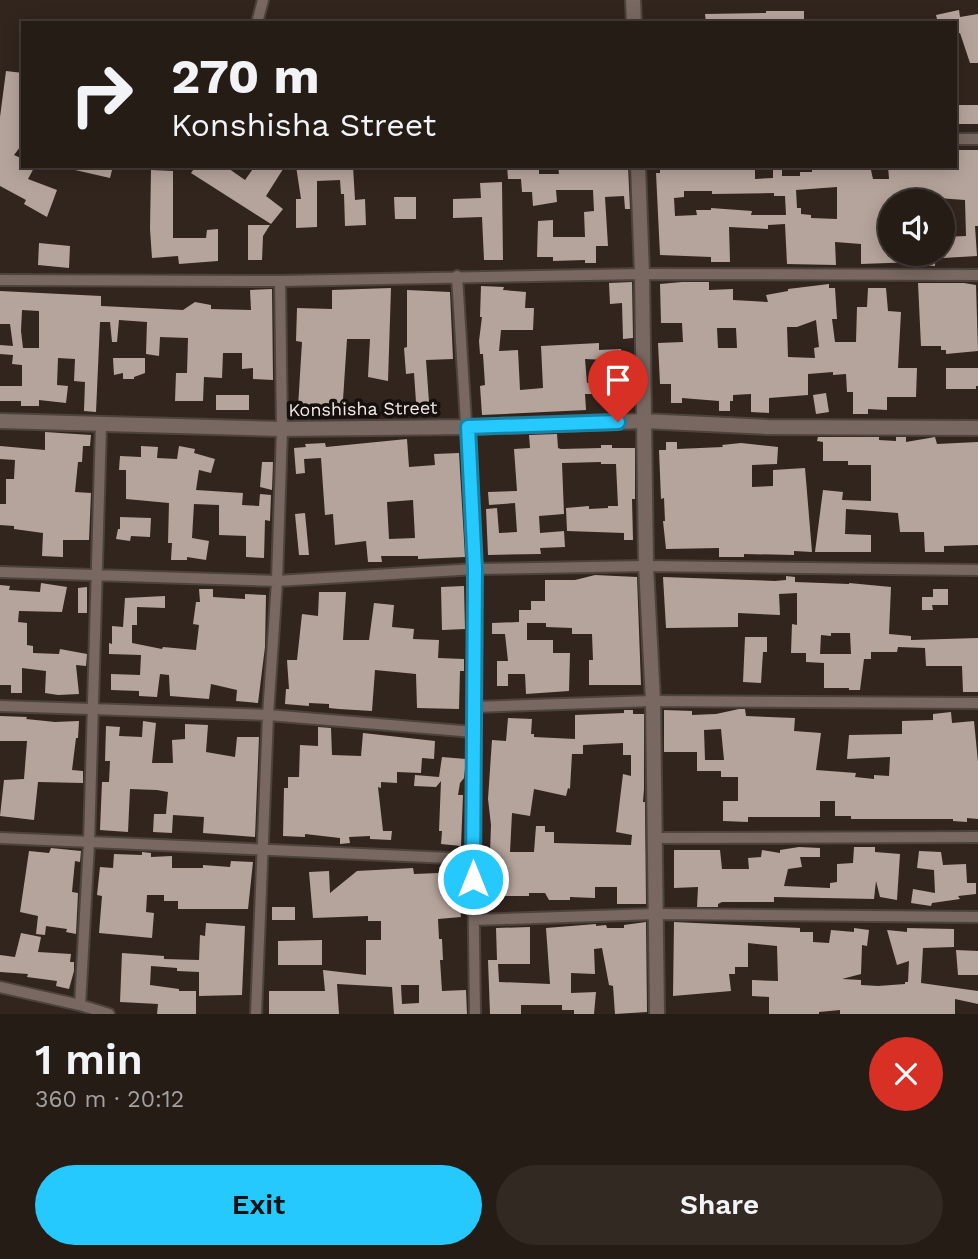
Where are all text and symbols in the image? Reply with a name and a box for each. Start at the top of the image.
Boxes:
text: 270 m [171,47,320,105]
icon: right [56,49,147,140]
text: Konshisha Street [171,106,436,144]
map controls [878,189,955,266]
button: sound [878,189,955,266]
pin [588,350,648,422]
icon: arrive [599,361,637,399]
street label: Konshisha Street [288,397,438,420]
position arrow [436,842,510,916]
text: 1 min [35,1035,143,1084]
button: close [869,1037,943,1111]
text: 360 m · 20:12 [35,1086,184,1113]
button: Exit [35,1165,482,1245]
button: Share [496,1165,943,1245]

